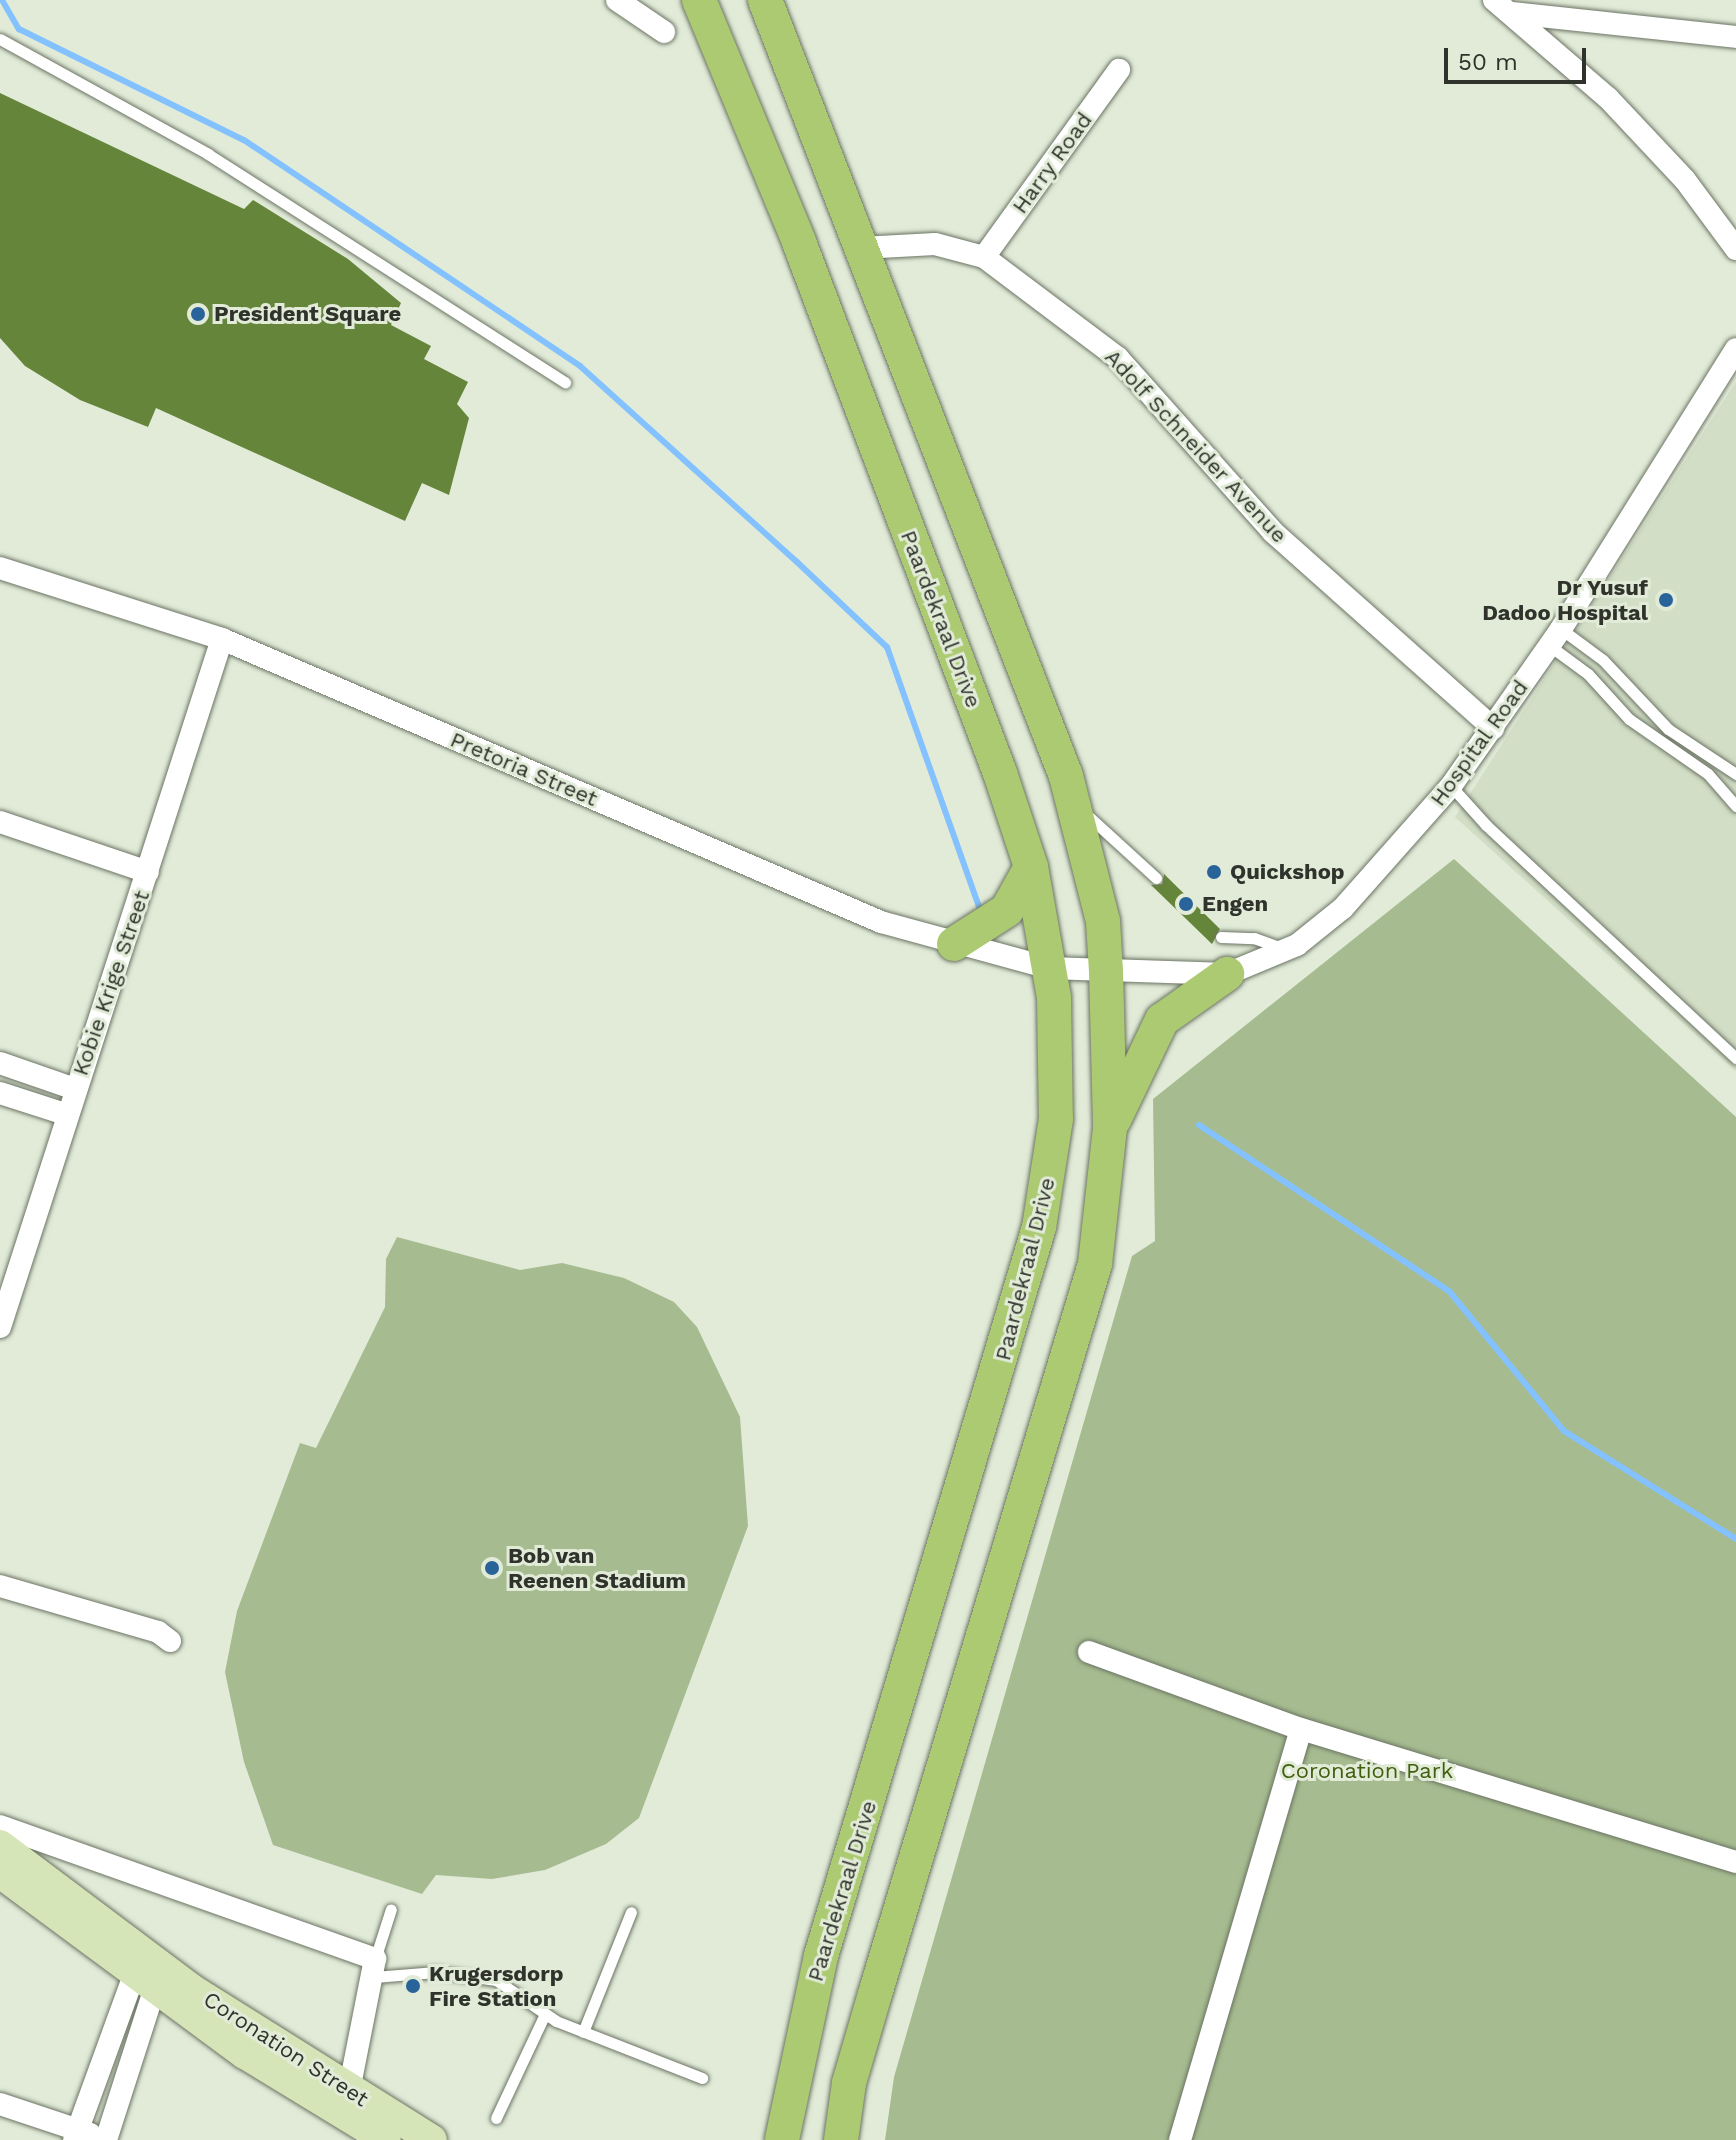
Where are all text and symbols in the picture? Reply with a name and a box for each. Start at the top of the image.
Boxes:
scale bar [1448,32,1590,82]
text: 50 m [1458,48,1518,76]
street label: Harry Road [1006,107,1098,219]
place label: President Square [214,301,401,327]
marker: President Square [189,305,207,323]
street label: Adolf Schneider Avenue [1099,343,1293,549]
street label: Paardekraal Drive [895,526,987,712]
place label: Dr Yusuf Dadoo Hospital [1482,574,1648,626]
marker: Dr Yusuf Dadoo Hospital [1655,589,1677,611]
street label: Hospital Road [1424,675,1534,811]
street label: Pretoria Street [446,726,602,812]
place label: Quickshop [1230,859,1345,885]
marker: Quickshop [1205,863,1223,881]
street label: Kobie Krige Street [67,887,155,1079]
place label: Engen [1202,891,1268,917]
marker: Engen [1177,895,1195,913]
street label: Paardekraal Drive [989,1174,1061,1364]
place label: Bob van Reenen Stadium [508,1542,686,1594]
marker: Bob van Reenen Stadium [483,1559,501,1577]
park label: Coronation Park [1281,1758,1453,1784]
street label: Paardekraal Drive [802,1797,882,1985]
place label: Krugersdorp Fire Station [429,1960,564,2012]
marker: Krugersdorp Fire Station [404,1977,422,1995]
street label: Coronation Street [199,1986,373,2112]

